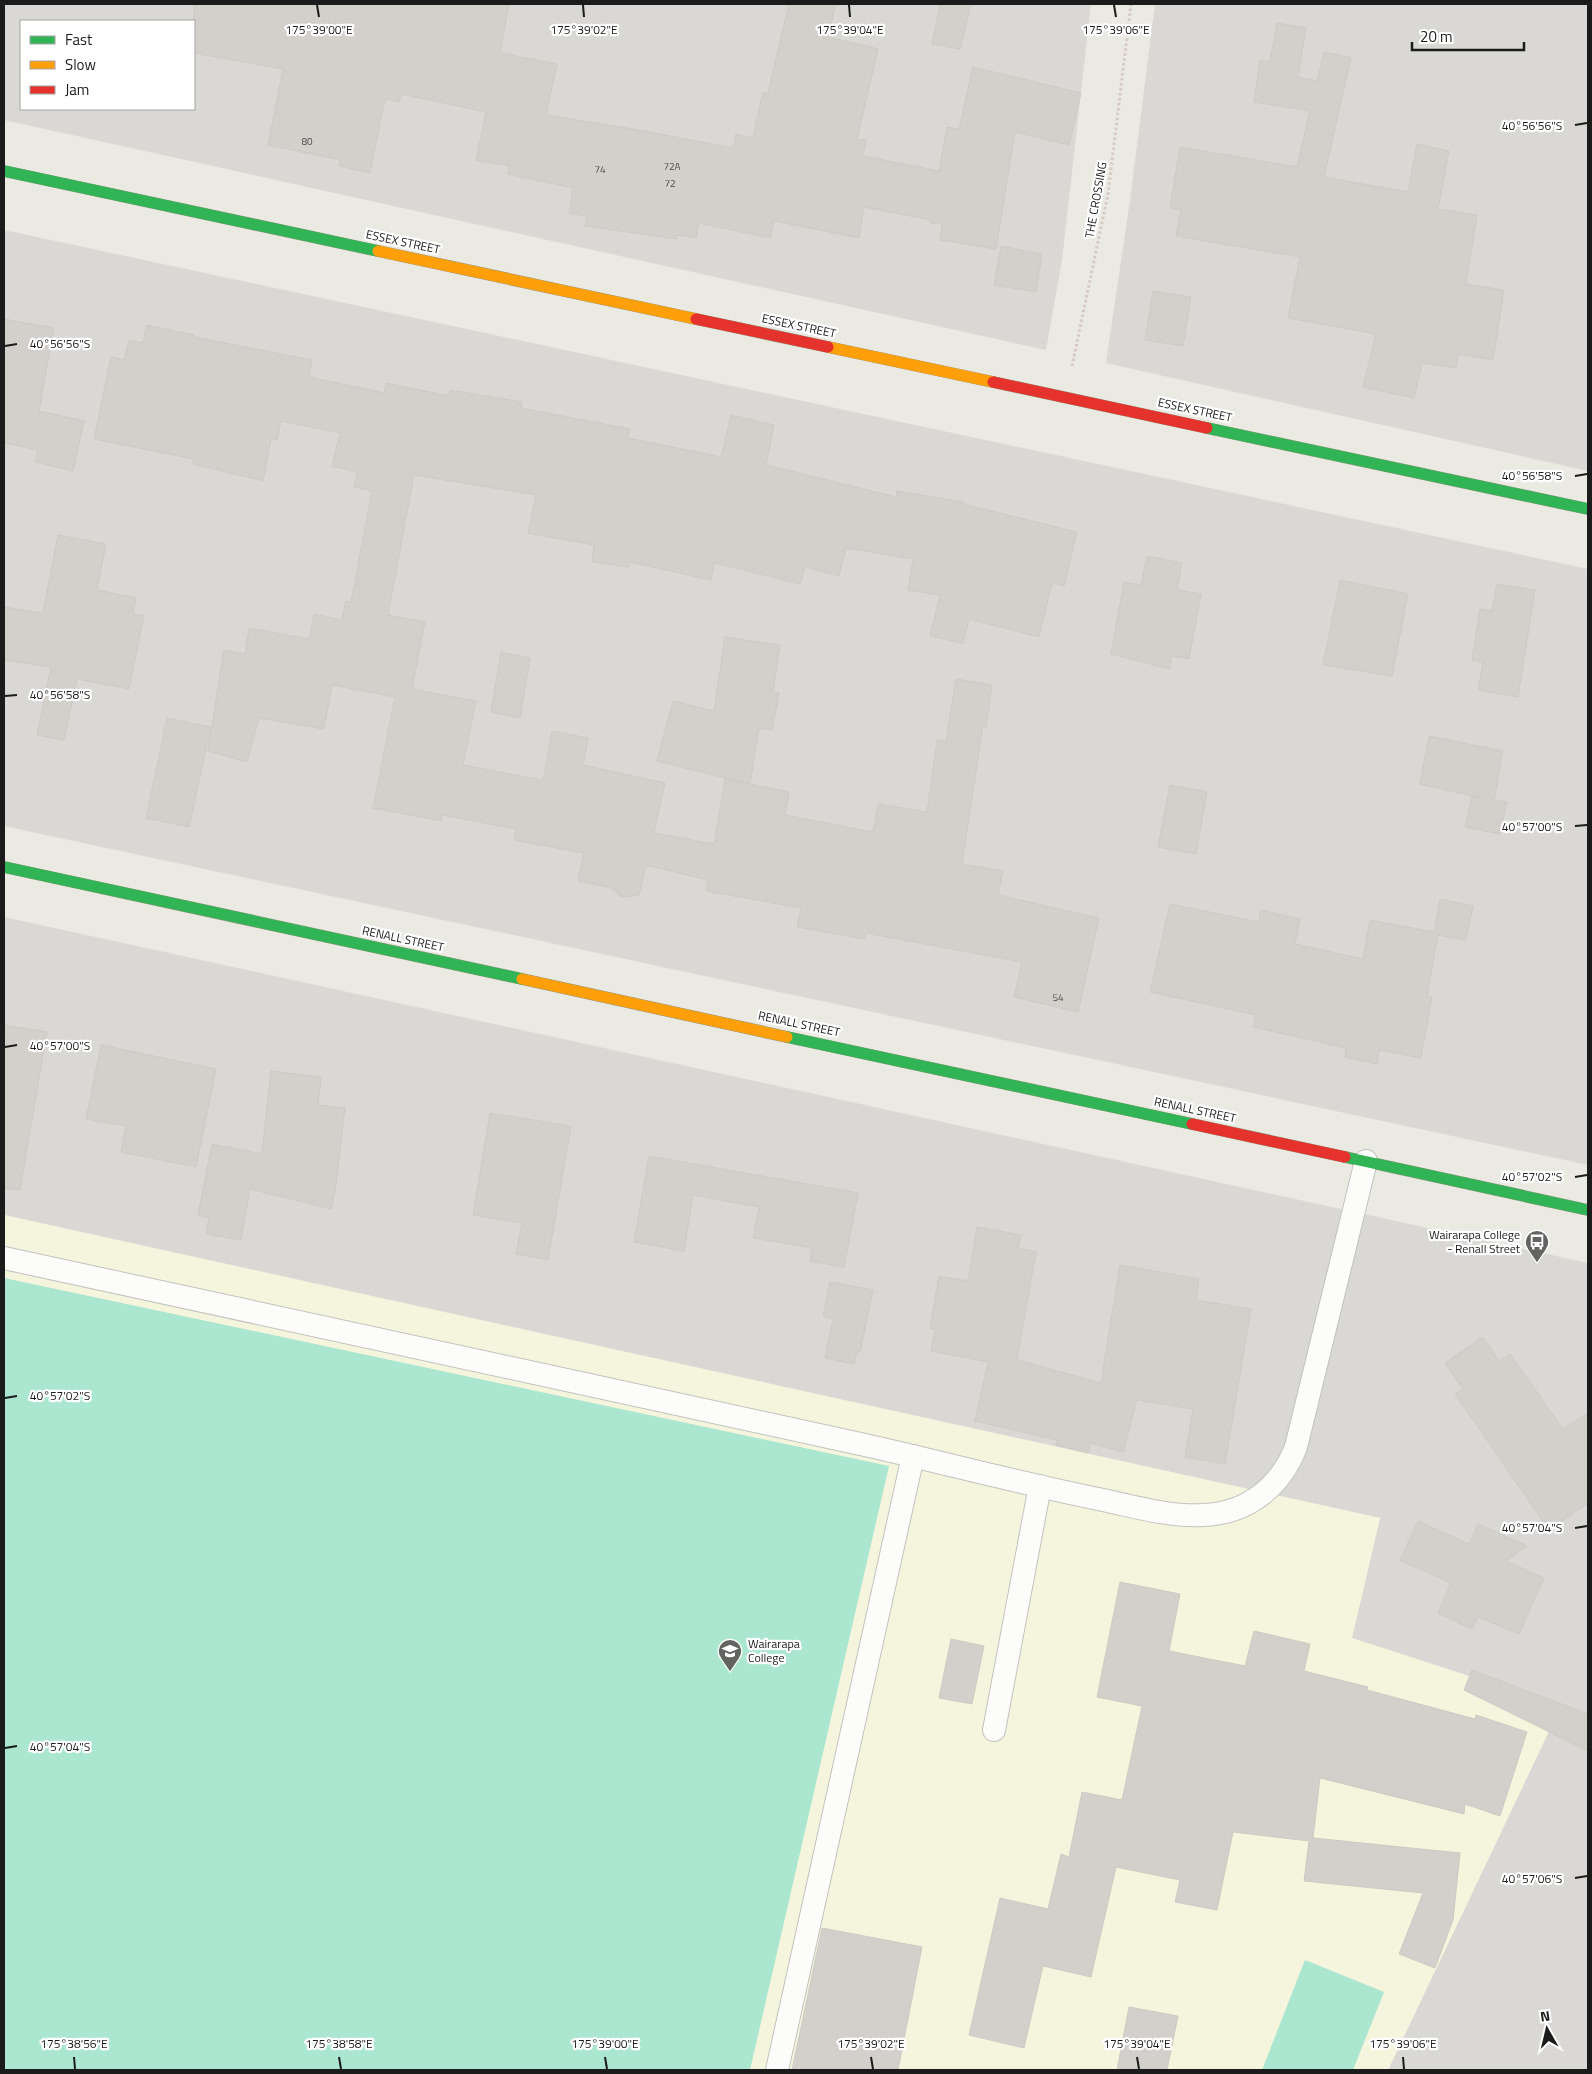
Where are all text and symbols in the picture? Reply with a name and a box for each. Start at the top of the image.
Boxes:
legend [20,20,195,110]
text: 175°39'00"E [285,20,353,39]
text: 175°39'02"E [550,20,618,39]
text: 175°39'04"E [816,20,884,39]
text: 175°39'06"E [1082,20,1150,39]
scale bar [1412,20,1524,52]
text: 20 m [1420,25,1453,48]
text: Fast [65,28,93,51]
text: Slow [65,53,96,76]
text: Jam [65,78,89,101]
text: 40°56'56"S [1502,116,1562,135]
house number: 80 [301,134,313,149]
house number: 72A [663,159,681,174]
street label: THE CROSSING [1079,160,1112,239]
house number: 74 [594,162,606,177]
house number: 72 [664,176,676,191]
street label: ESSEX STREET [364,224,443,259]
street label: ESSEX STREET [760,308,839,343]
text: 40°56'56"S [30,334,90,353]
street label: ESSEX STREET [1156,392,1235,427]
text: 40°56'58"S [1502,466,1562,485]
text: 40°56'58"S [30,685,90,704]
text: 40°57'00"S [1502,817,1562,836]
street label: RENALL STREET [360,921,446,957]
house number: 54 [1052,990,1064,1005]
street label: RENALL STREET [756,1006,842,1042]
text: 40°57'00"S [30,1036,90,1055]
street label: RENALL STREET [1152,1092,1238,1128]
text: 40°57'02"S [1502,1167,1562,1186]
place label: Wairarapa College - Renall Street [1429,1225,1521,1258]
bus stop icon: Wairarapa College - Renall Street [1524,1229,1550,1263]
text: 40°57'02"S [30,1386,90,1405]
text: 40°57'04"S [1502,1518,1562,1537]
place label: Wairarapa College [748,1634,800,1667]
school or university icon: Wairarapa College [717,1638,743,1672]
text: 40°57'04"S [30,1737,90,1756]
text: 40°57'06"S [1502,1869,1562,1888]
north arrow [1522,2004,1572,2054]
text: N [1539,2005,1551,2027]
text: 175°38'56"E [40,2034,108,2053]
text: 175°38'58"E [305,2034,373,2053]
text: 175°39'00"E [571,2034,639,2053]
text: 175°39'02"E [837,2034,905,2053]
text: 175°39'04"E [1103,2034,1171,2053]
text: 175°39'06"E [1369,2034,1437,2053]

